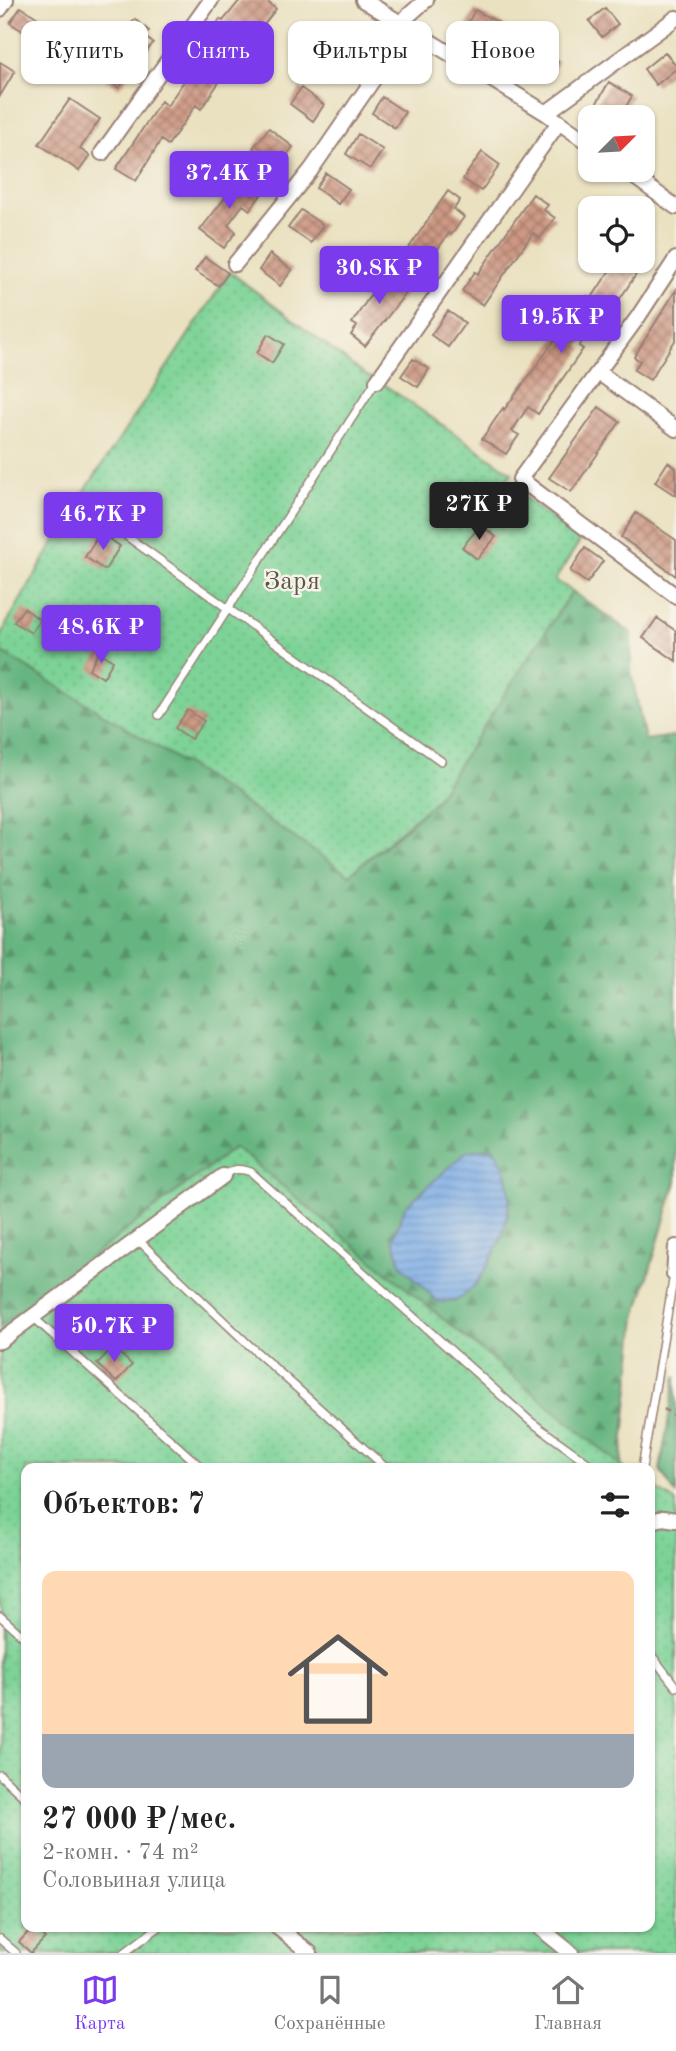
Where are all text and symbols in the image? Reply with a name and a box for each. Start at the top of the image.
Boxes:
chip: Купить [21,21,148,84]
chip: Снять [162,21,274,84]
chip: Фильтры [288,21,432,84]
chip: Новое [446,21,559,84]
north arrow [578,105,654,182]
map controls [578,105,655,273]
pin: 37.4K ₽ [164,152,294,211]
text: 37.4K ₽ [186,162,272,185]
button: locate [578,196,655,273]
pin: 30.8K ₽ [314,246,444,306]
text: 30.8K ₽ [336,257,422,280]
pin: 19.5K ₽ [496,296,626,355]
text: 19.5K ₽ [518,306,604,329]
pin: 27K ₽ [430,482,528,542]
pin: 46.7K ₽ [38,492,168,552]
text: 27K ₽ [446,493,512,516]
text: 46.7K ₽ [60,503,146,526]
park label: Заря [264,569,320,595]
pin: 48.6K ₽ [36,606,166,665]
text: 48.6K ₽ [58,616,144,639]
pin: 50.7K ₽ [49,1304,179,1364]
text: 50.7K ₽ [71,1315,157,1338]
icon: filters [596,1486,634,1524]
text: Объектов: 7 [42,1490,205,1520]
icon: home [275,1616,401,1742]
text: 27 000 ₽/мес. [42,1805,236,1835]
text: 2-комн. · 74 m² [42,1841,199,1864]
text: Соловьиная улица [42,1869,226,1892]
tab: Карта [74,1971,125,2036]
tab: Сохранённые [274,1971,386,2036]
tab: Главная [534,1971,602,2036]

